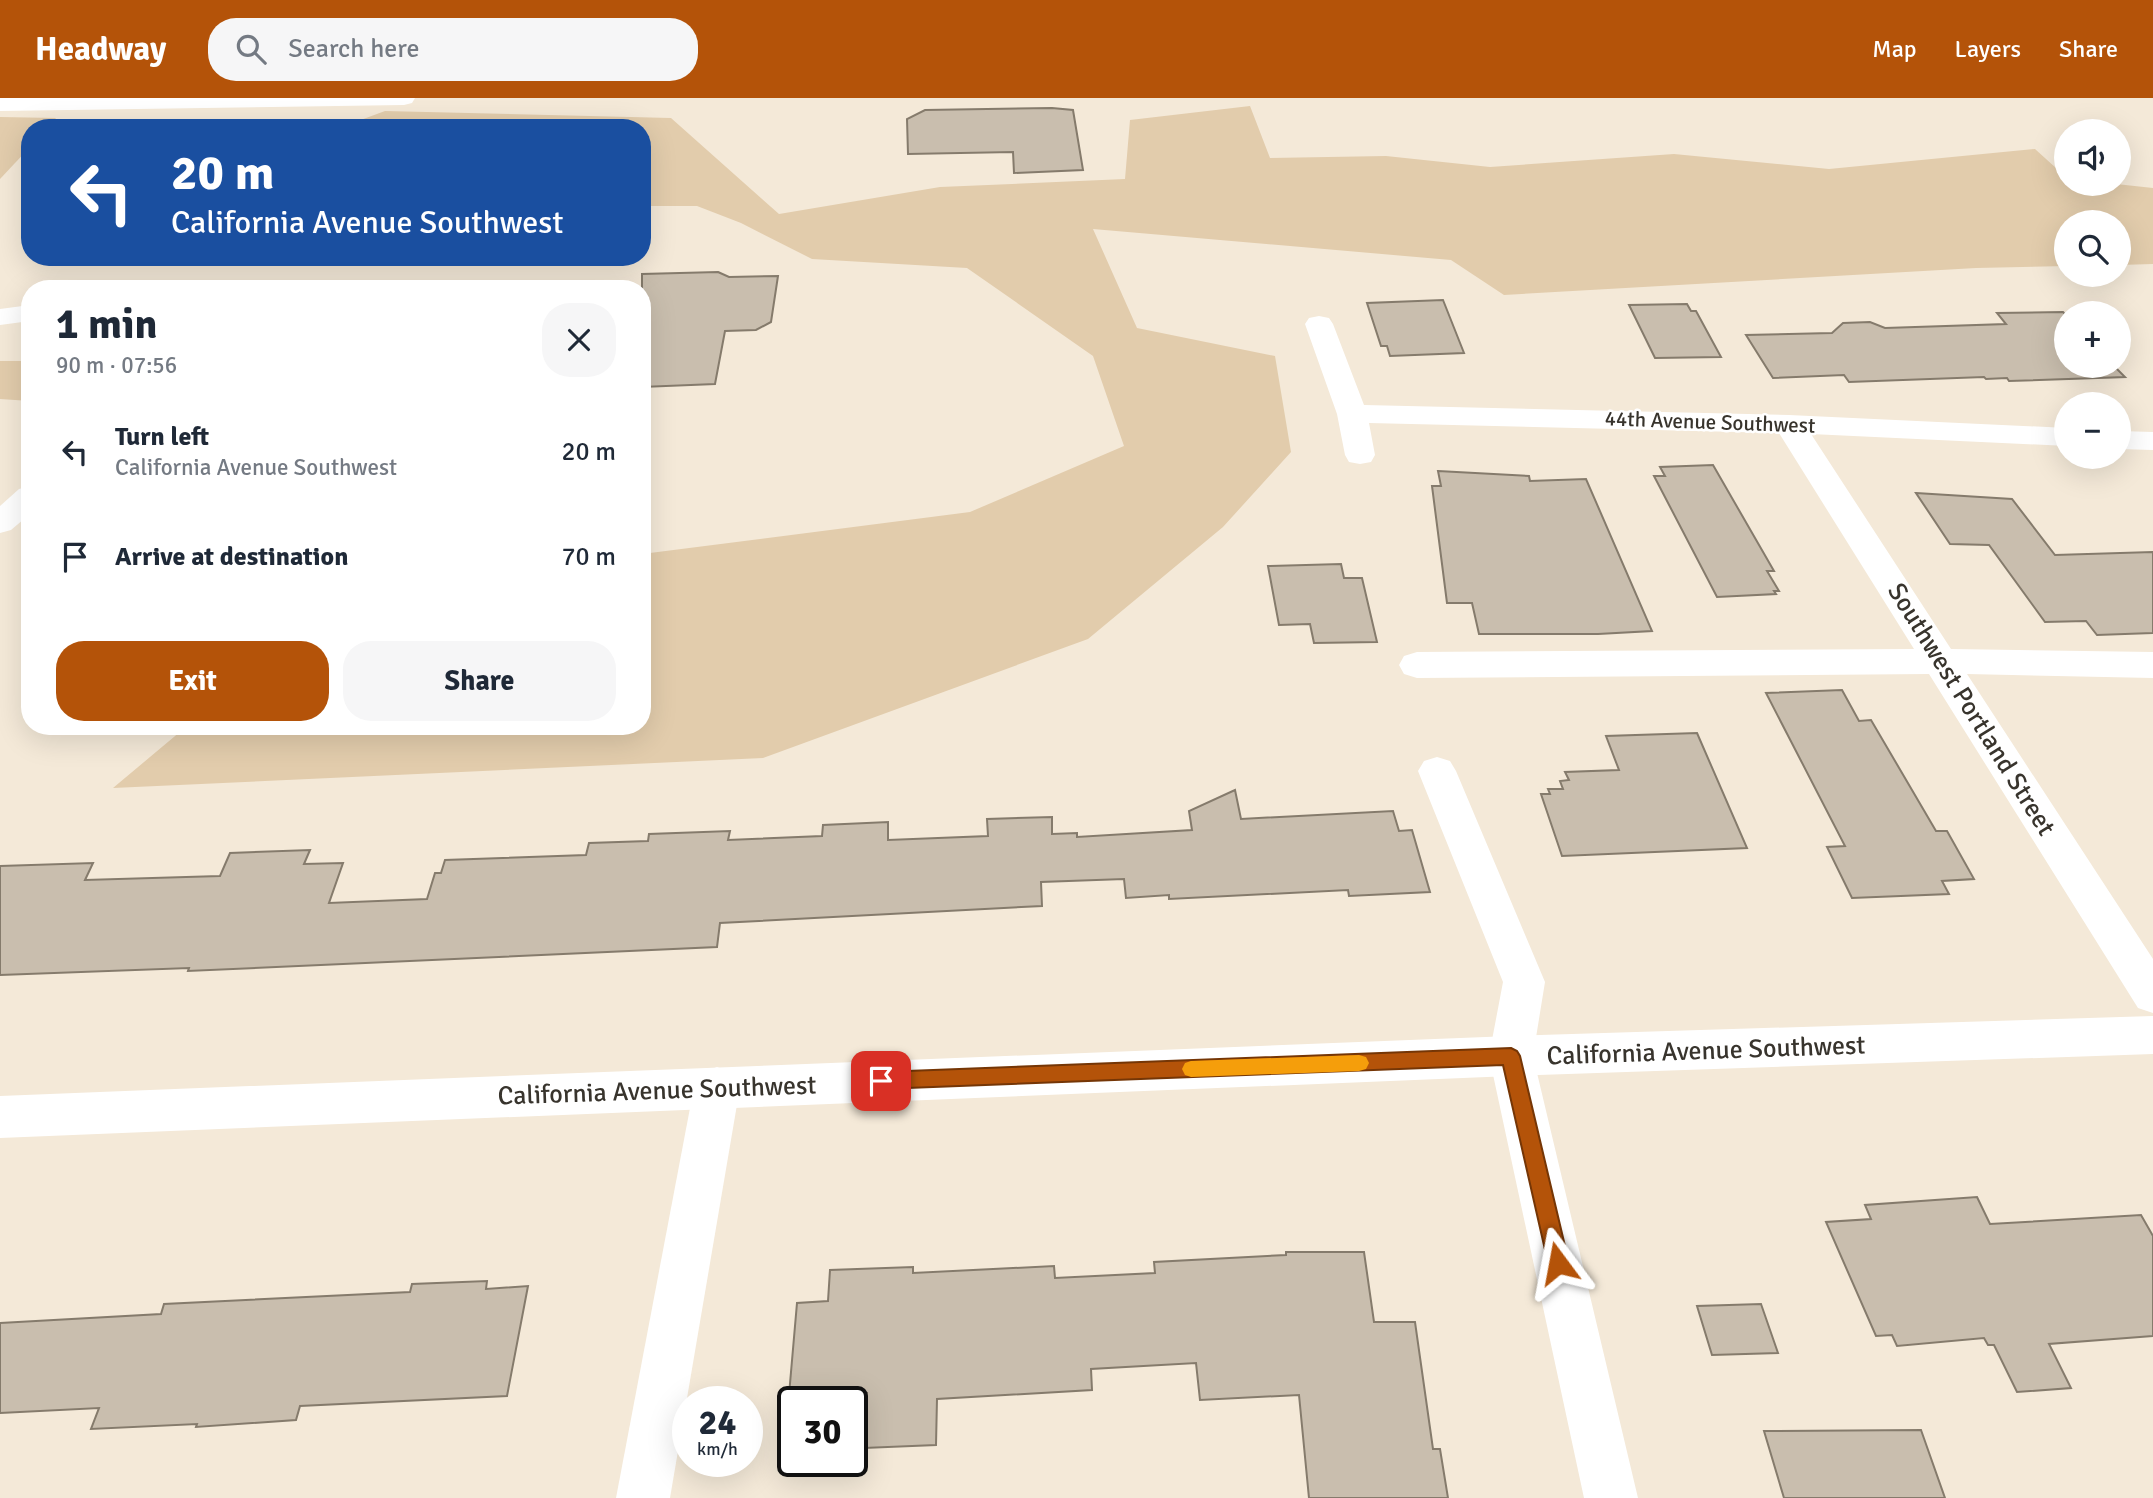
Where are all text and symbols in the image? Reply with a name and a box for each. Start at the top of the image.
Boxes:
search box [208,18,698,81]
text: Headway [35,29,166,70]
icon: search [232,30,270,68]
text: Search here [288,33,419,65]
text: Map [1872,34,1917,64]
text: Layers [1955,34,2021,64]
text: Share [2059,34,2118,64]
map controls [2054,119,2131,469]
button: sound [2054,119,2131,196]
text: 20 m [171,143,274,203]
icon: left [56,147,147,238]
text: California Avenue Southwest [171,203,563,242]
button: search [2054,210,2131,287]
text: 1 min [56,299,157,350]
button: + [2054,301,2131,378]
button: close [542,303,616,377]
text: 90 m · 07:56 [56,351,177,380]
button: − [2054,392,2131,469]
street label: 44th Avenue Southwest [1604,405,1816,439]
text: Turn left [115,421,209,453]
icon: left [56,433,94,471]
text: 20 m [561,436,616,468]
text: California Avenue Southwest [115,453,397,482]
icon: arrive [56,538,94,576]
text: Arrive at destination [115,541,348,573]
text: 70 m [561,541,616,573]
street label: Southwest Portland Street [1880,577,2062,842]
button: Exit [56,641,329,721]
button: Share [343,641,616,721]
street label: California Avenue Southwest [1546,1029,1866,1073]
pin [851,1051,911,1111]
icon: arrive [862,1062,900,1100]
street label: California Avenue Southwest [497,1069,817,1113]
position arrow [1521,1226,1595,1300]
speed limit sign: 30 [777,1386,868,1477]
text: 24 [699,1401,736,1444]
text: km/h [697,1438,738,1460]

